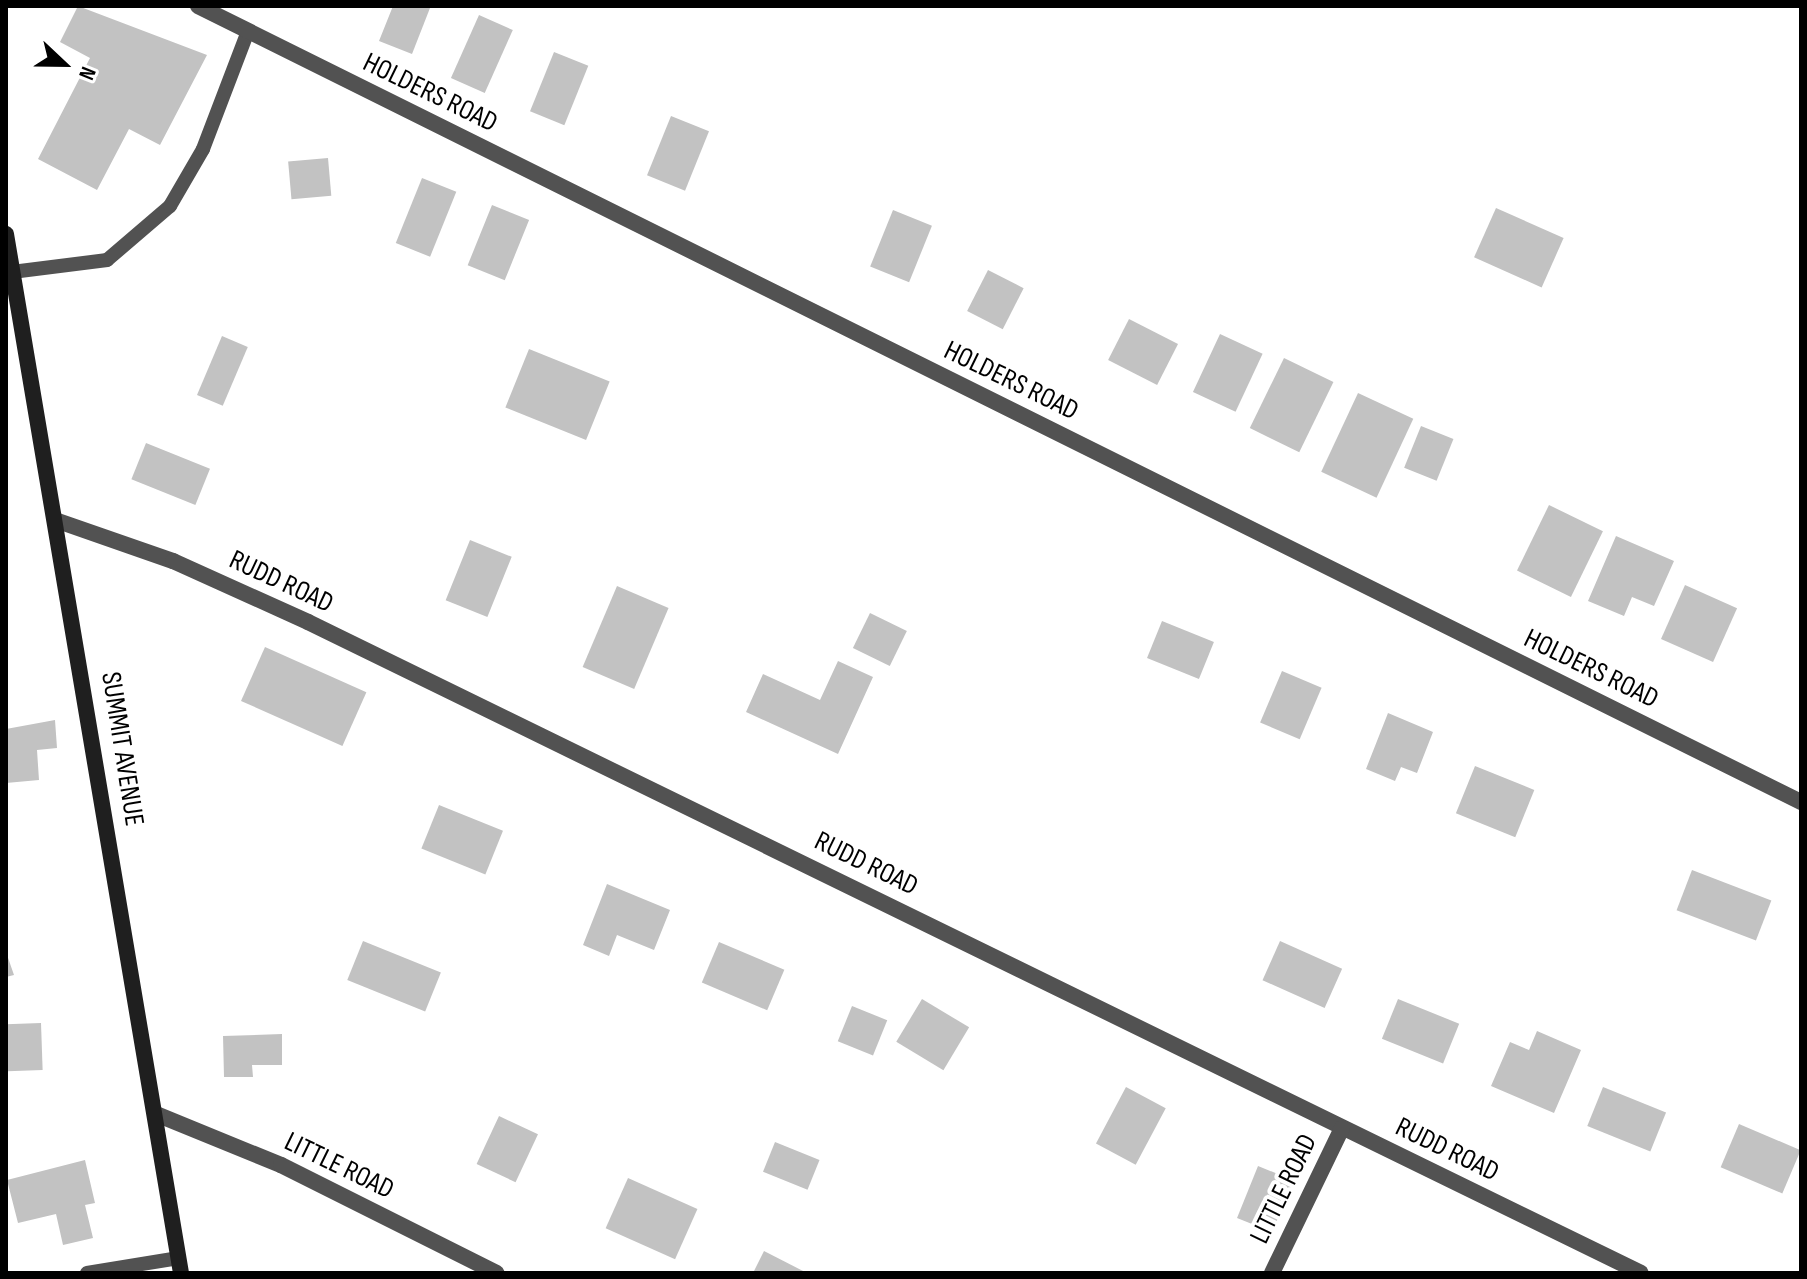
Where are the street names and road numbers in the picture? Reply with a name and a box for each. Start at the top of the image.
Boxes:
street label: HOLDERS ROAD [357,46,503,140]
street label: HOLDERS ROAD [938,334,1084,428]
street label: RUDD ROAD [224,543,338,621]
street label: HOLDERS ROAD [1518,622,1664,716]
street label: SUMMIT AVENUE [93,670,151,828]
street label: RUDD ROAD [809,825,923,903]
street label: RUDD ROAD [1390,1111,1504,1189]
street label: LITTLE ROAD [279,1125,399,1207]
street label: LITTLE ROAD [1243,1129,1325,1249]

